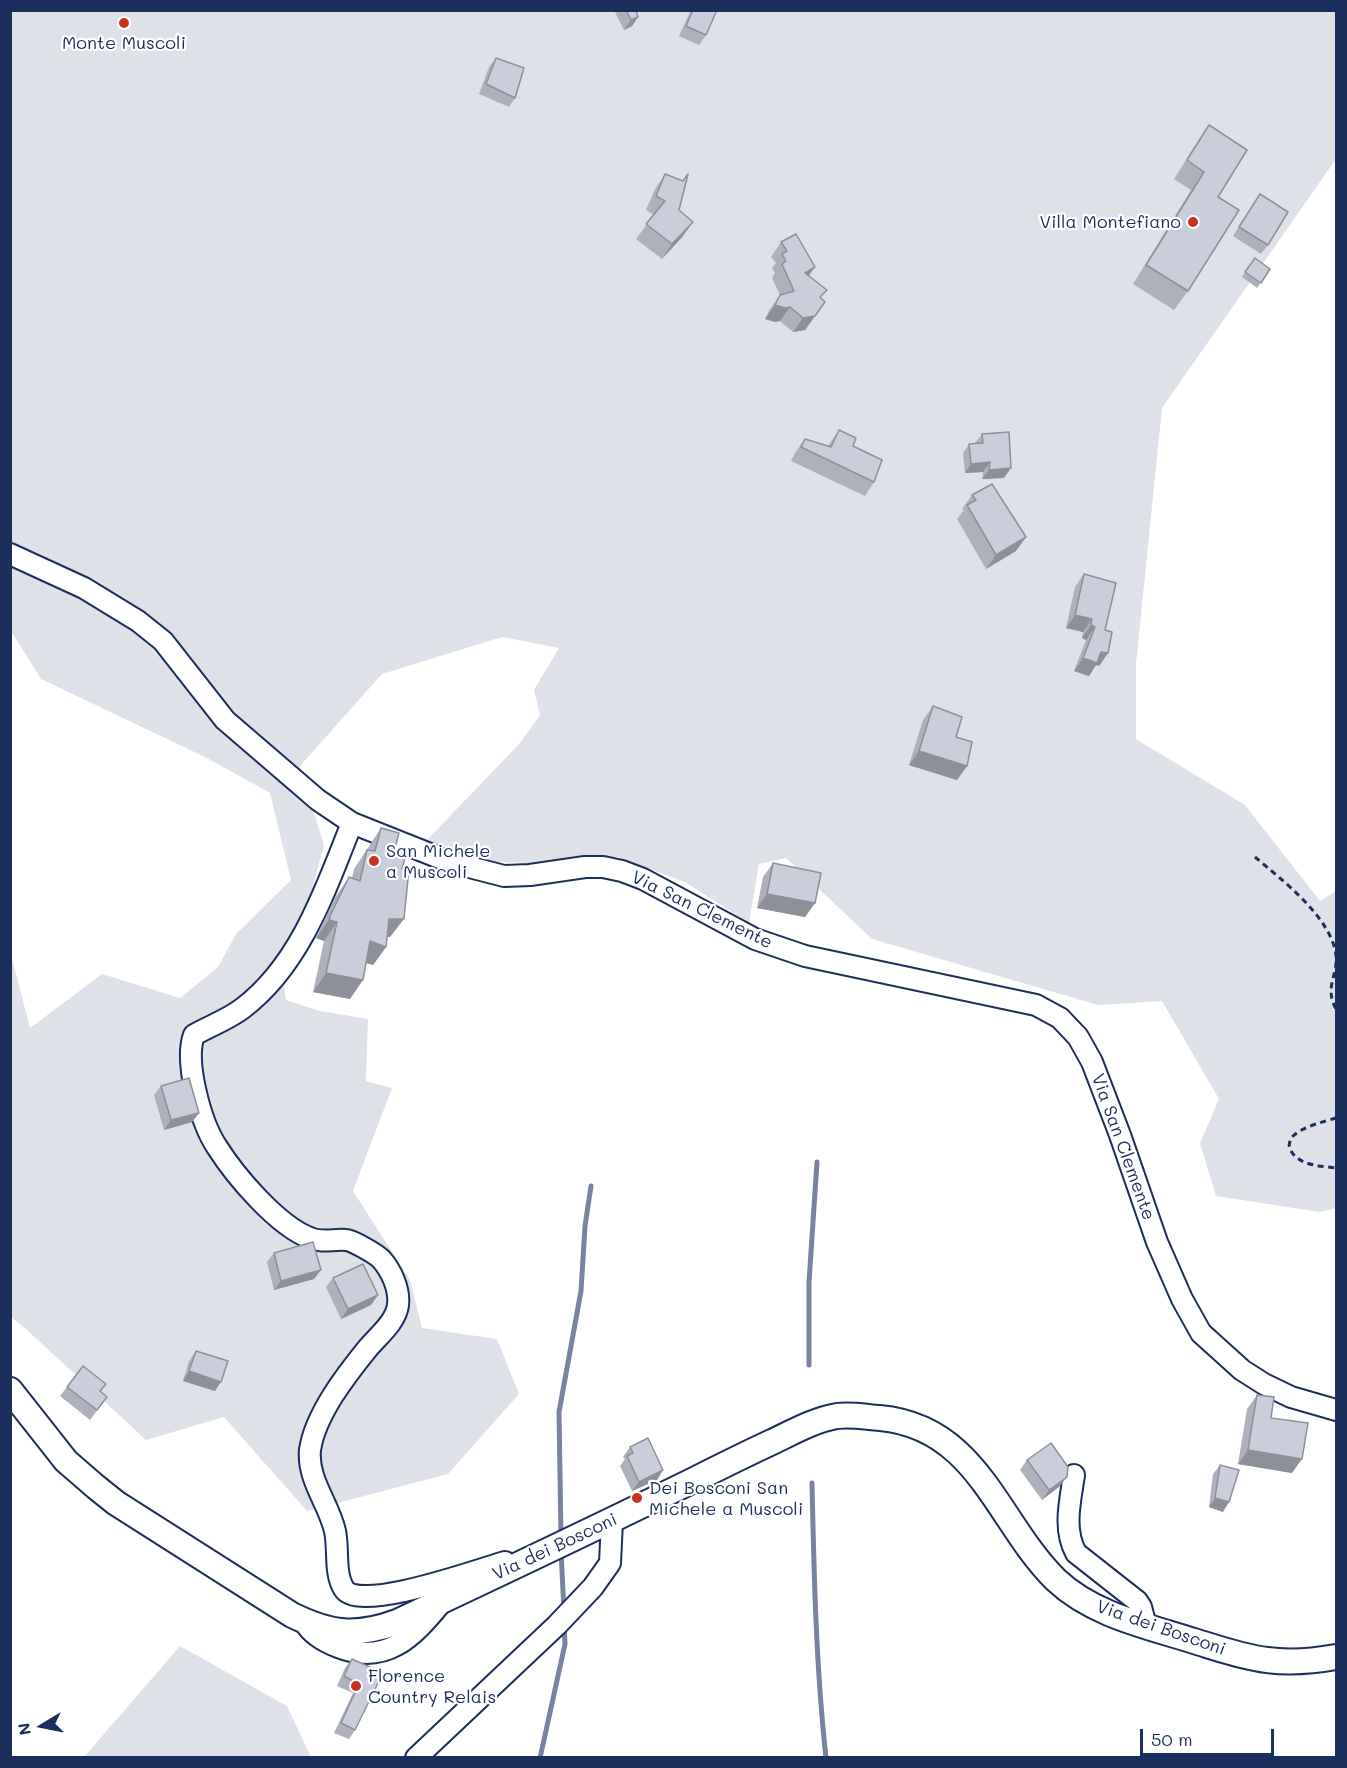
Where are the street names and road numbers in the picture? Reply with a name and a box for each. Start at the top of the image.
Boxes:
street label: Via San Clemente [628,867,776,953]
street label: Via San Clemente [1086,1071,1160,1223]
street label: Via dei Bosconi [489,1509,621,1585]
street label: Via dei Bosconi [1094,1596,1228,1660]

